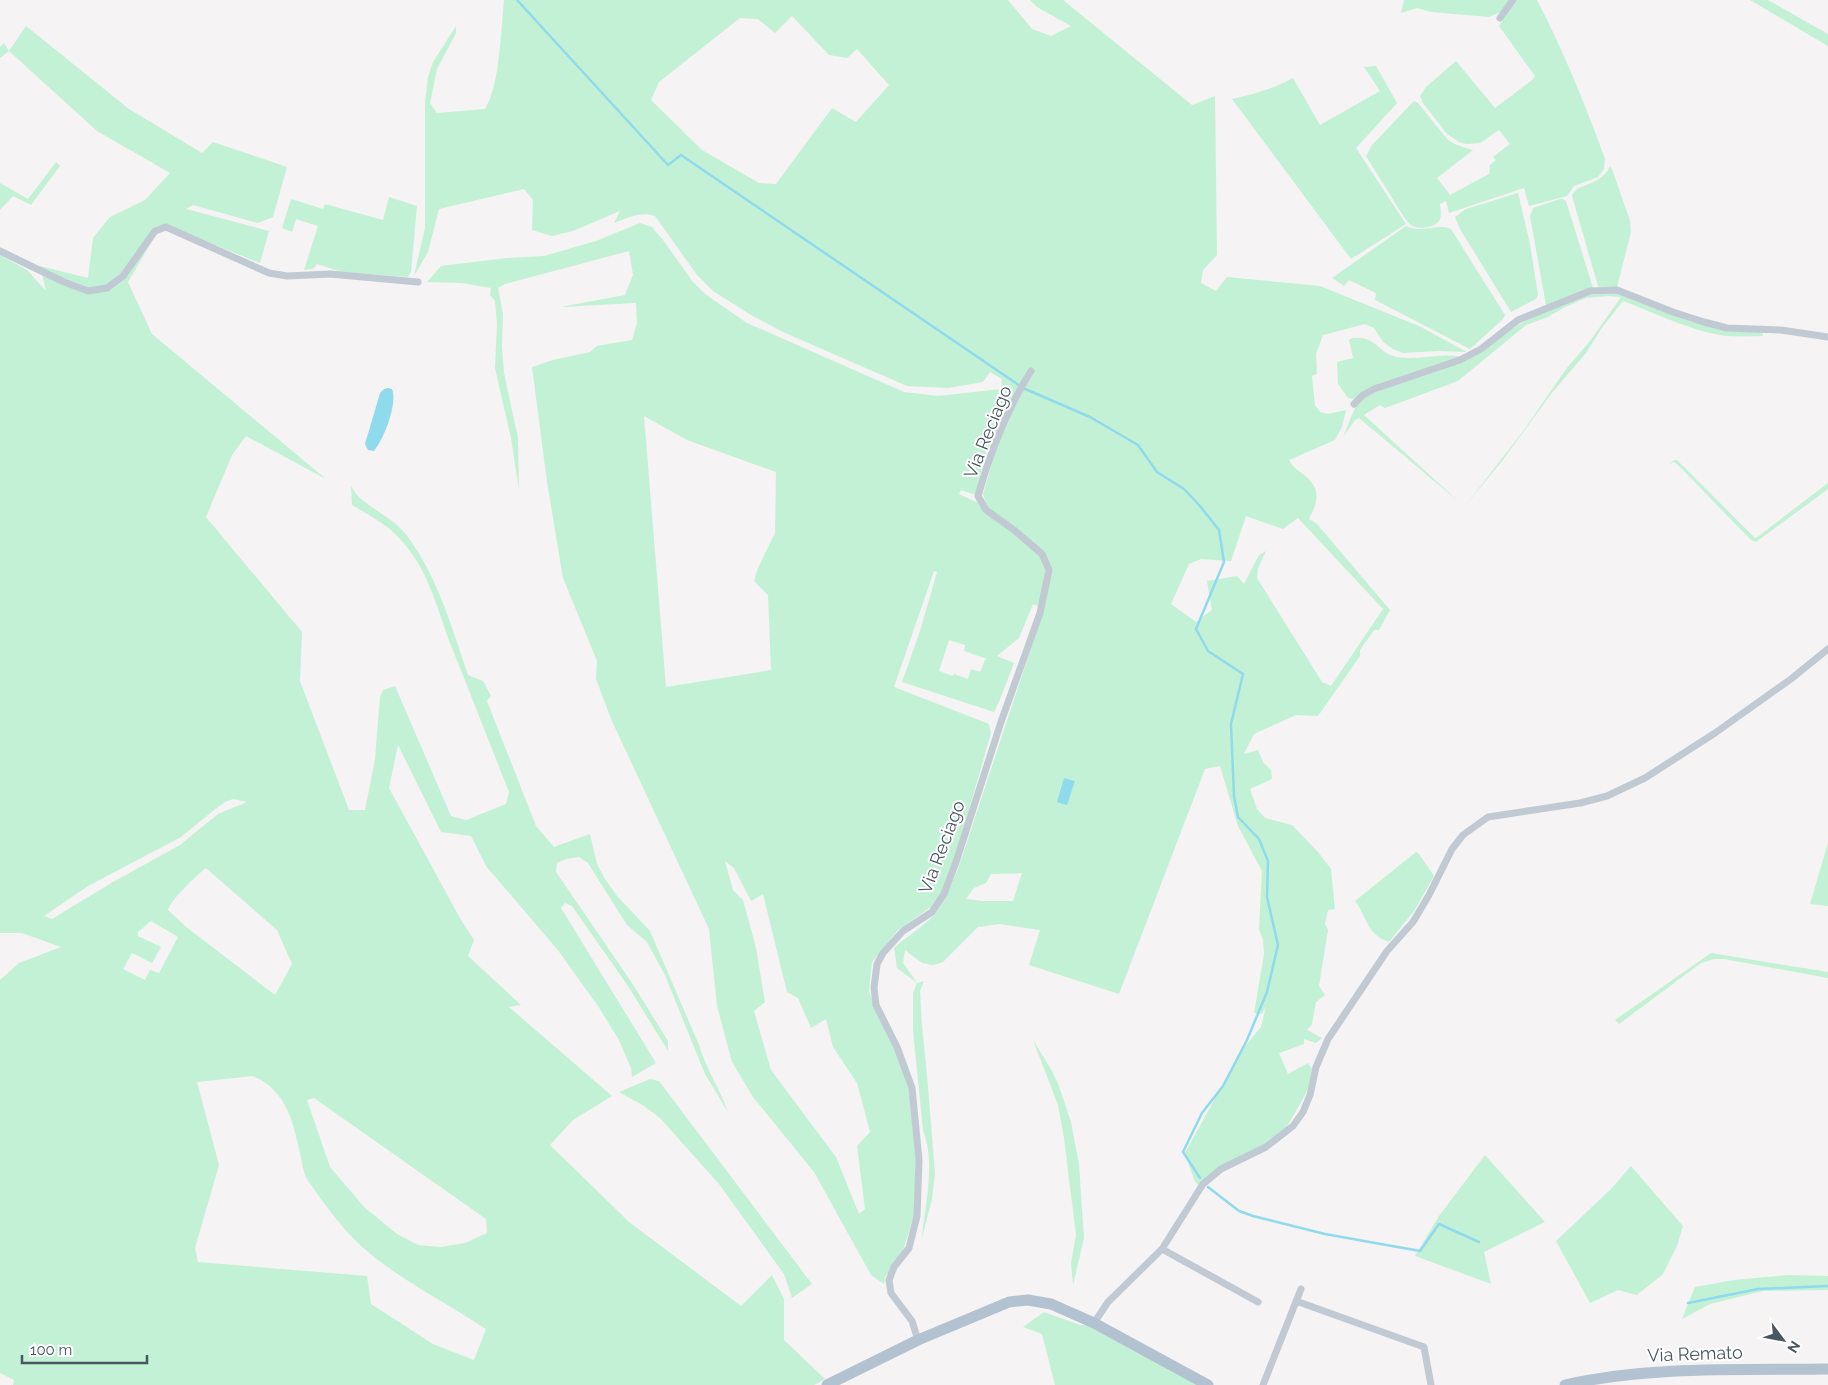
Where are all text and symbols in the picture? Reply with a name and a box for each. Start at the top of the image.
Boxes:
street label: Via Reciago [959,382,1016,481]
street label: Via Reciago [914,797,969,896]
north arrow [1758,1315,1808,1365]
scale bar [22,1332,148,1364]
text: N [1784,1338,1804,1356]
text: 100 m [30,1341,72,1359]
street label: Via Remato [1647,1341,1743,1366]

